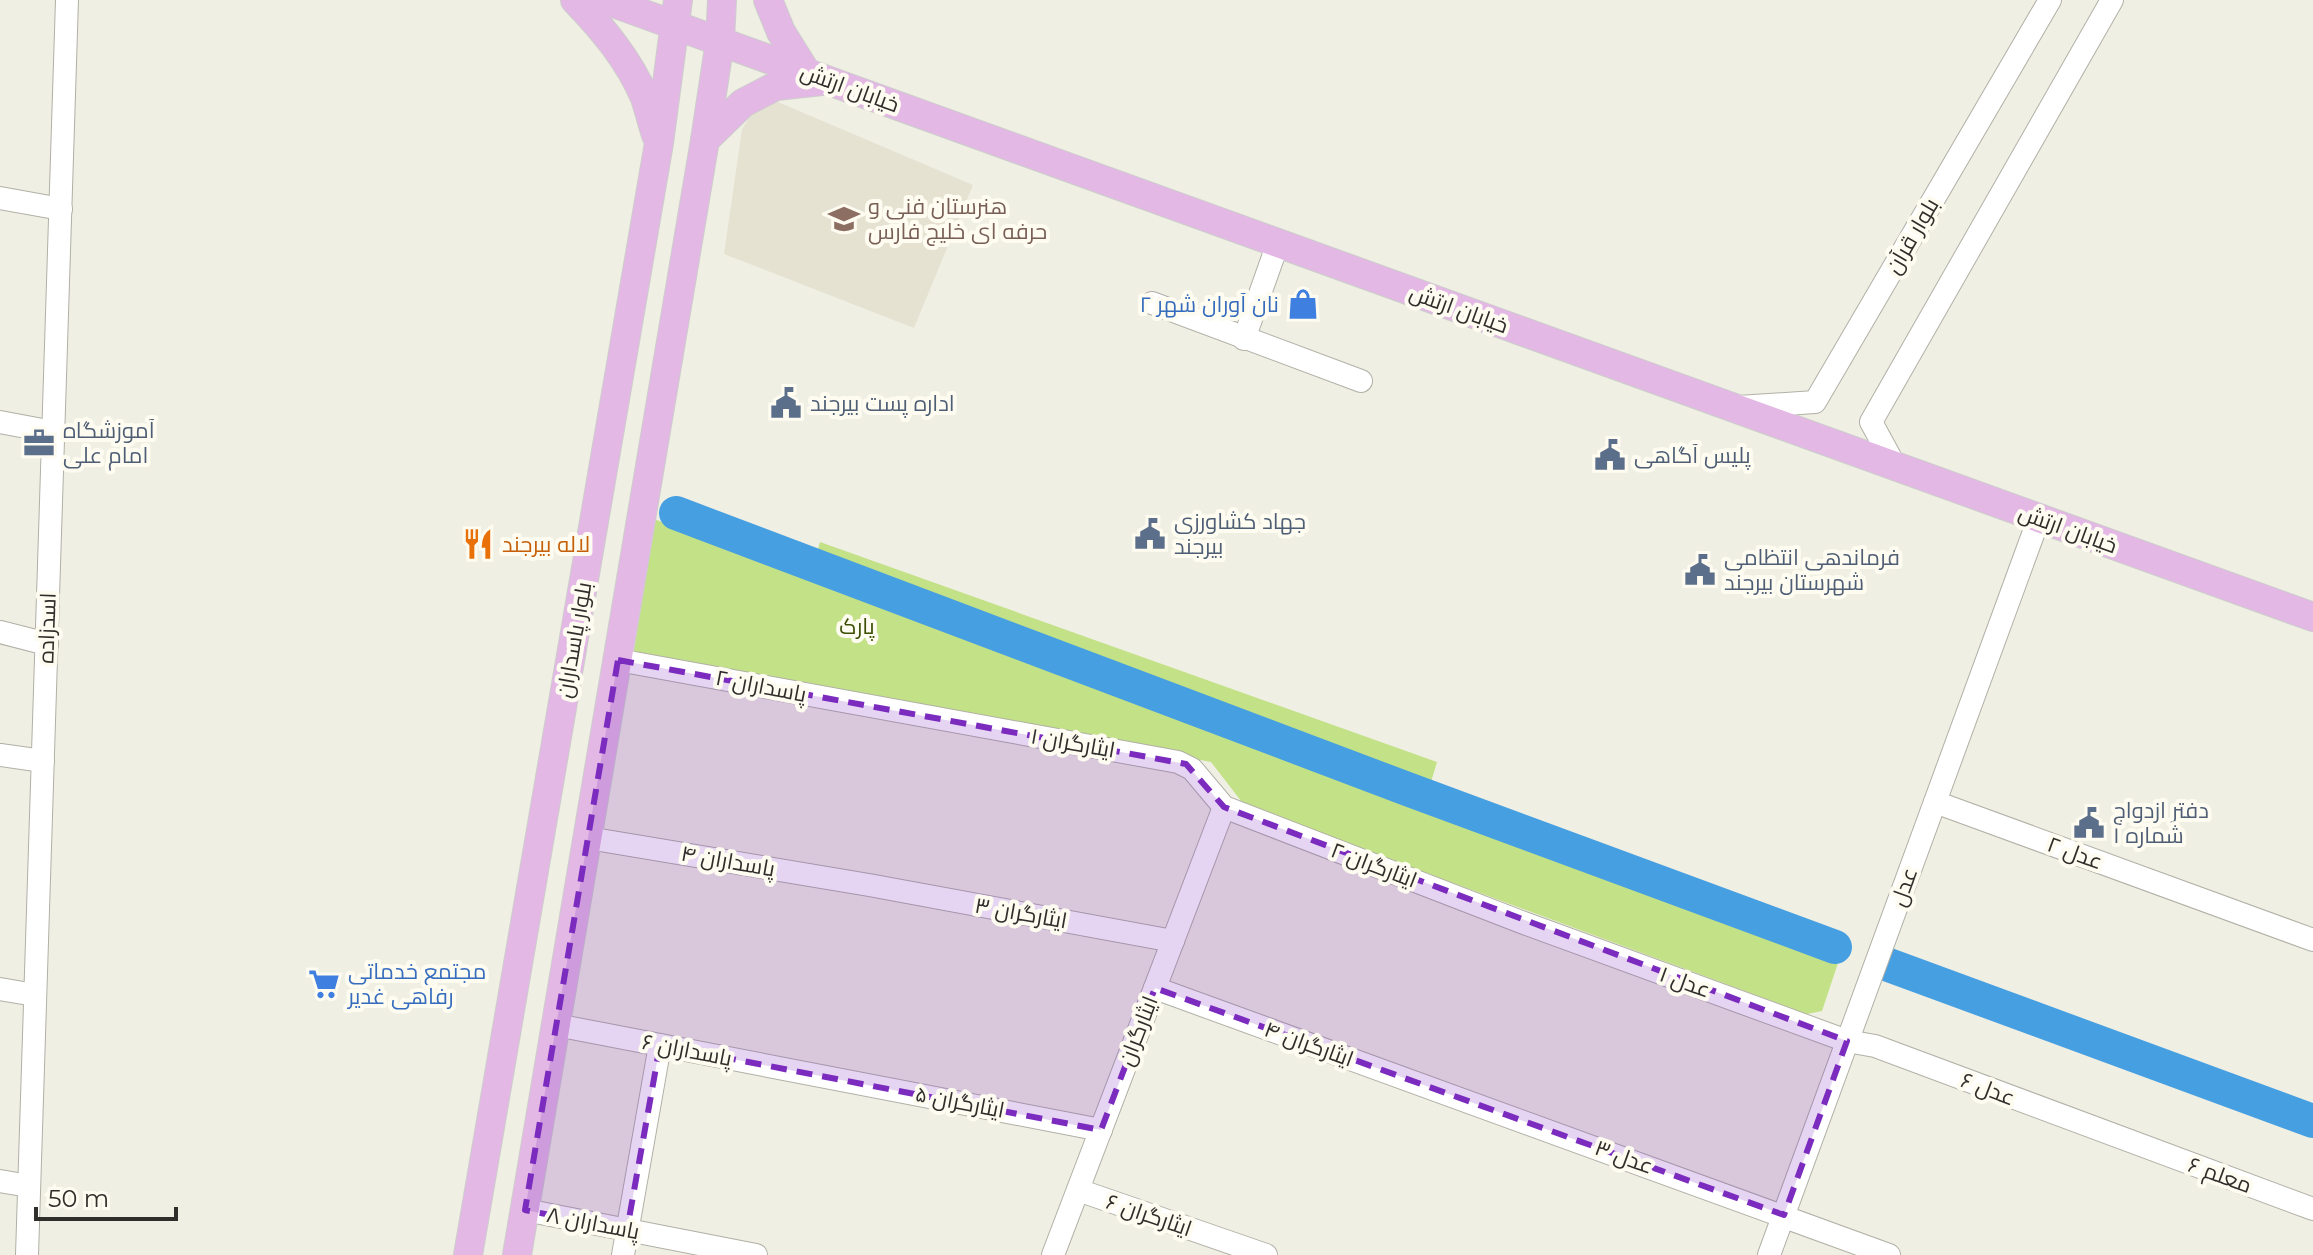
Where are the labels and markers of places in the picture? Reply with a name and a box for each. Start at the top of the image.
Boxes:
place label: هنرستان فنی و حرفه ای خلیج فارس [868,193,1047,246]
school or university icon: هنرستان فنی و حرفه ای خلیج فارس [827,202,861,236]
shop icon: نان آوران شهر ۲ [1286,287,1320,321]
place label: نان آوران شهر ۲ [1140,291,1279,318]
public building icon: اداره پست بیرجند [769,386,803,420]
place label: اداره پست بیرجند [810,390,955,418]
place label: آموزشگاه امام علی [63,417,155,471]
office icon: آموزشگاه امام علی [22,426,56,460]
public building icon: پلیس آگاهی [1593,438,1627,472]
place label: پلیس آگاهی [1634,442,1751,470]
place label: جهاد کشاورزی بیرجند [1174,508,1306,560]
public building icon: جهاد کشاورزی بیرجند [1133,517,1167,551]
restaurant icon: لاله بیرجند [461,527,495,561]
place label: لاله بیرجند [502,531,590,558]
place label: فرماندهی انتظامی شهرستان بیرجند [1724,544,1900,596]
public building icon: فرماندهی انتظامی شهرستان بیرجند [1683,553,1717,587]
place label: دفتر ازدواج شماره ۱ [2113,797,2209,849]
public building icon: دفتر ازدواج شماره ۱ [2072,806,2106,840]
place label: مجتمع خدماتی رفاهی غدیر [346,958,486,1010]
supermarket icon: مجتمع خدماتی رفاهی غدیر [307,967,341,1001]

